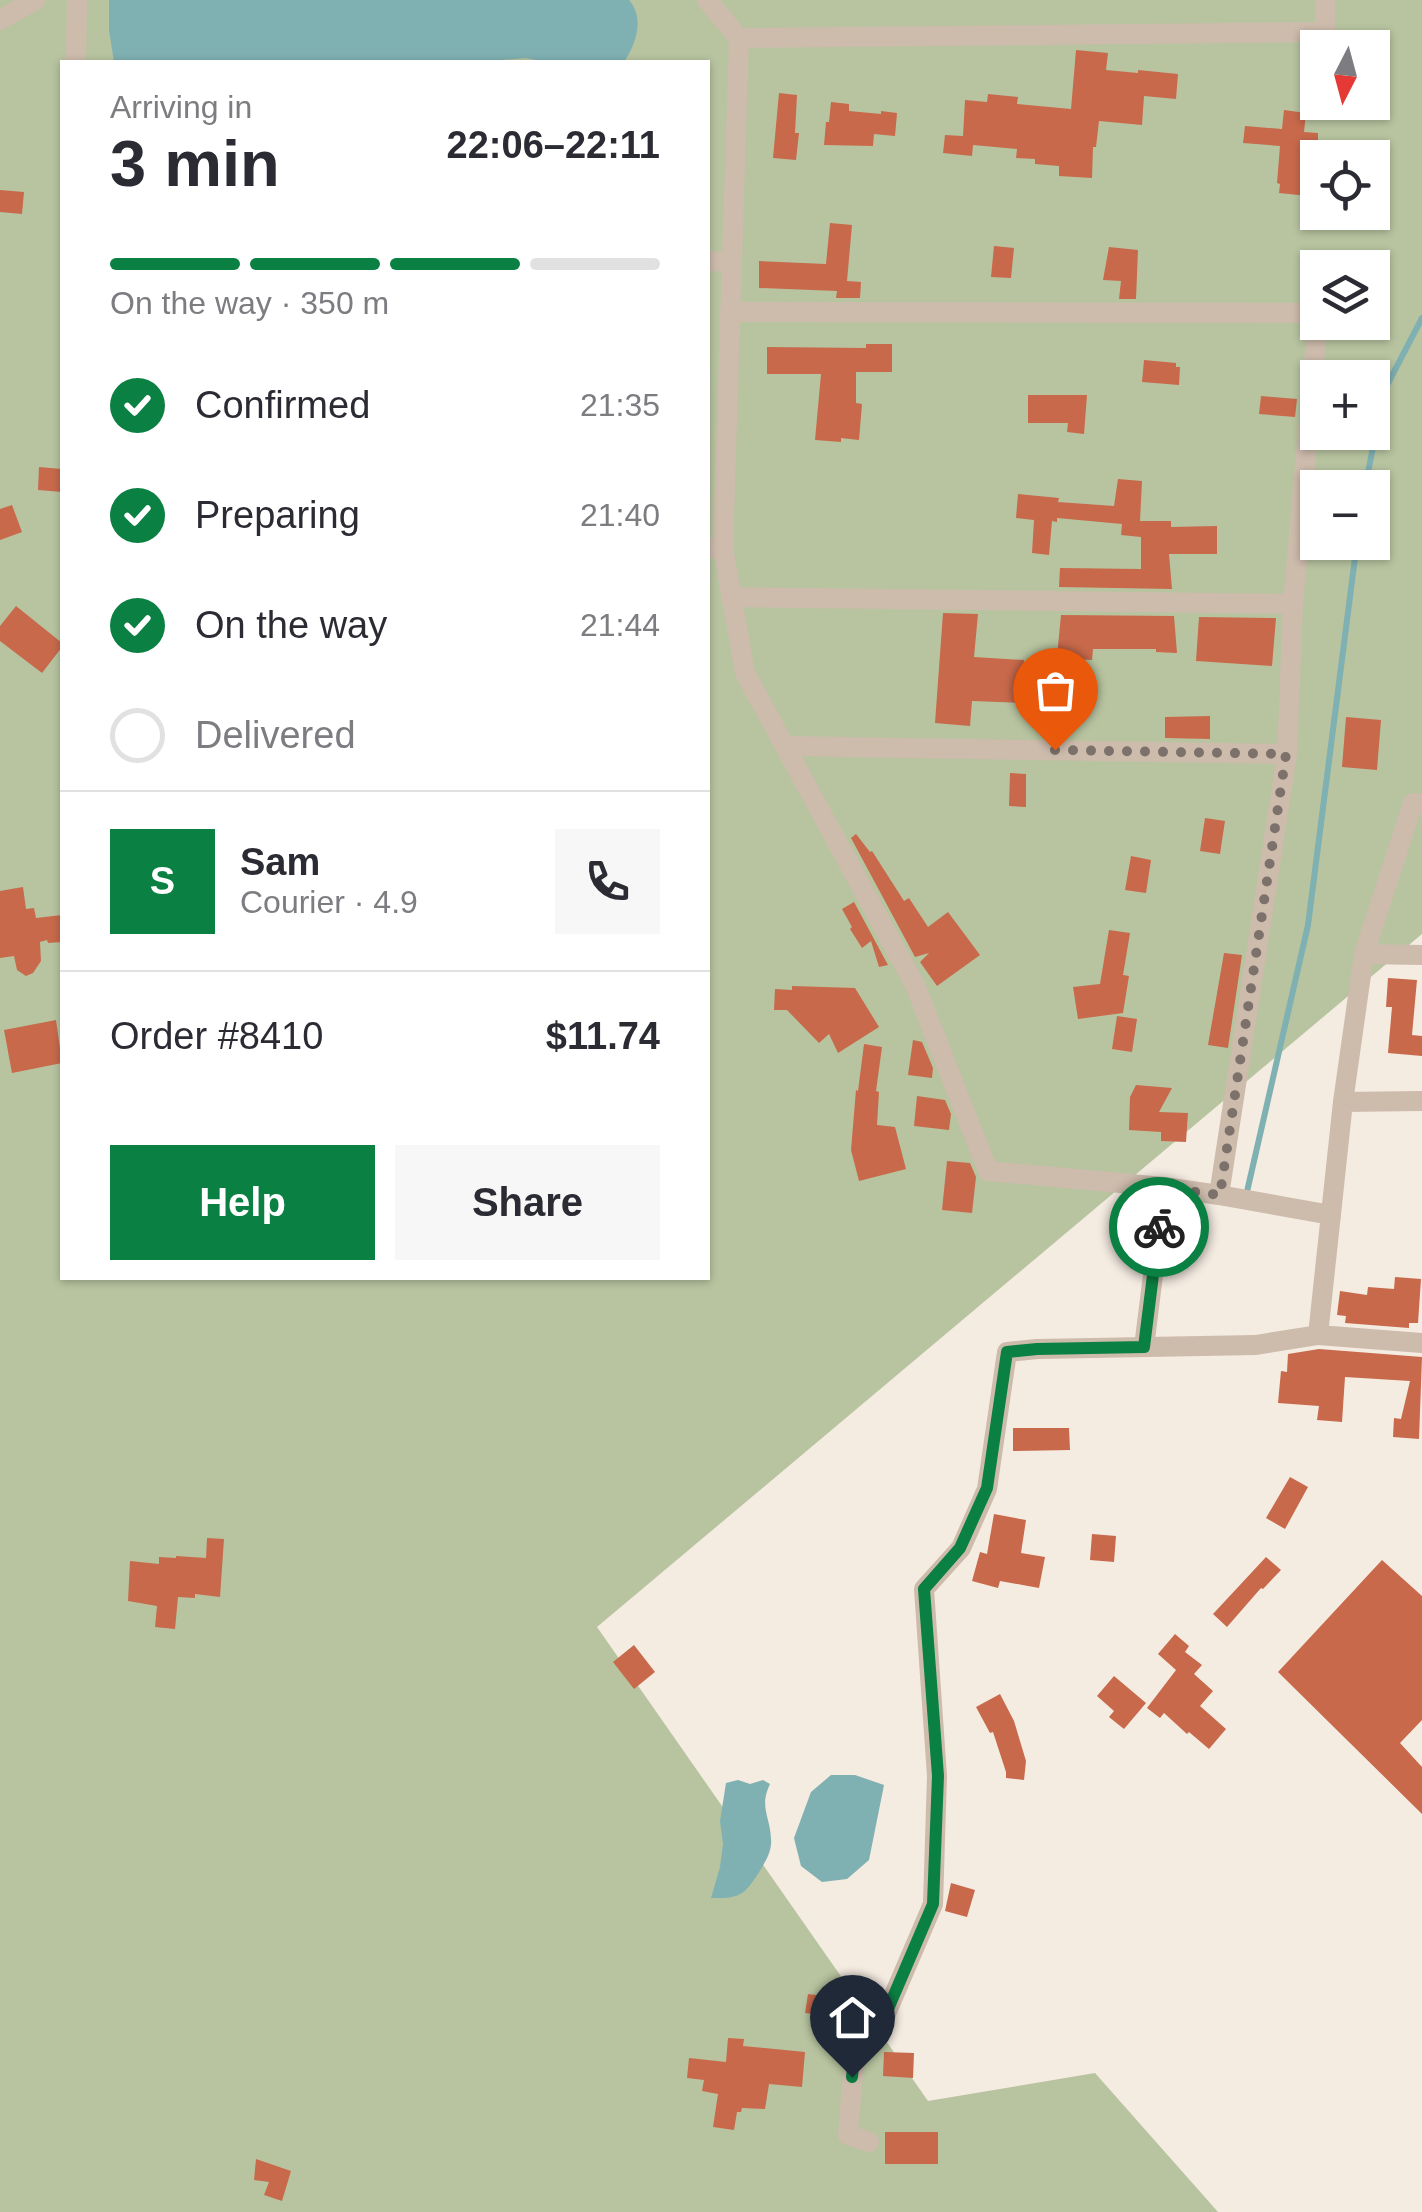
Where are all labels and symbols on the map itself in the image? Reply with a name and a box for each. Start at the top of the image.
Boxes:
north arrow [1300,30,1390,120]
pin [1013,648,1098,751]
courier [1109,1177,1209,1277]
pin [810,1975,895,2078]

